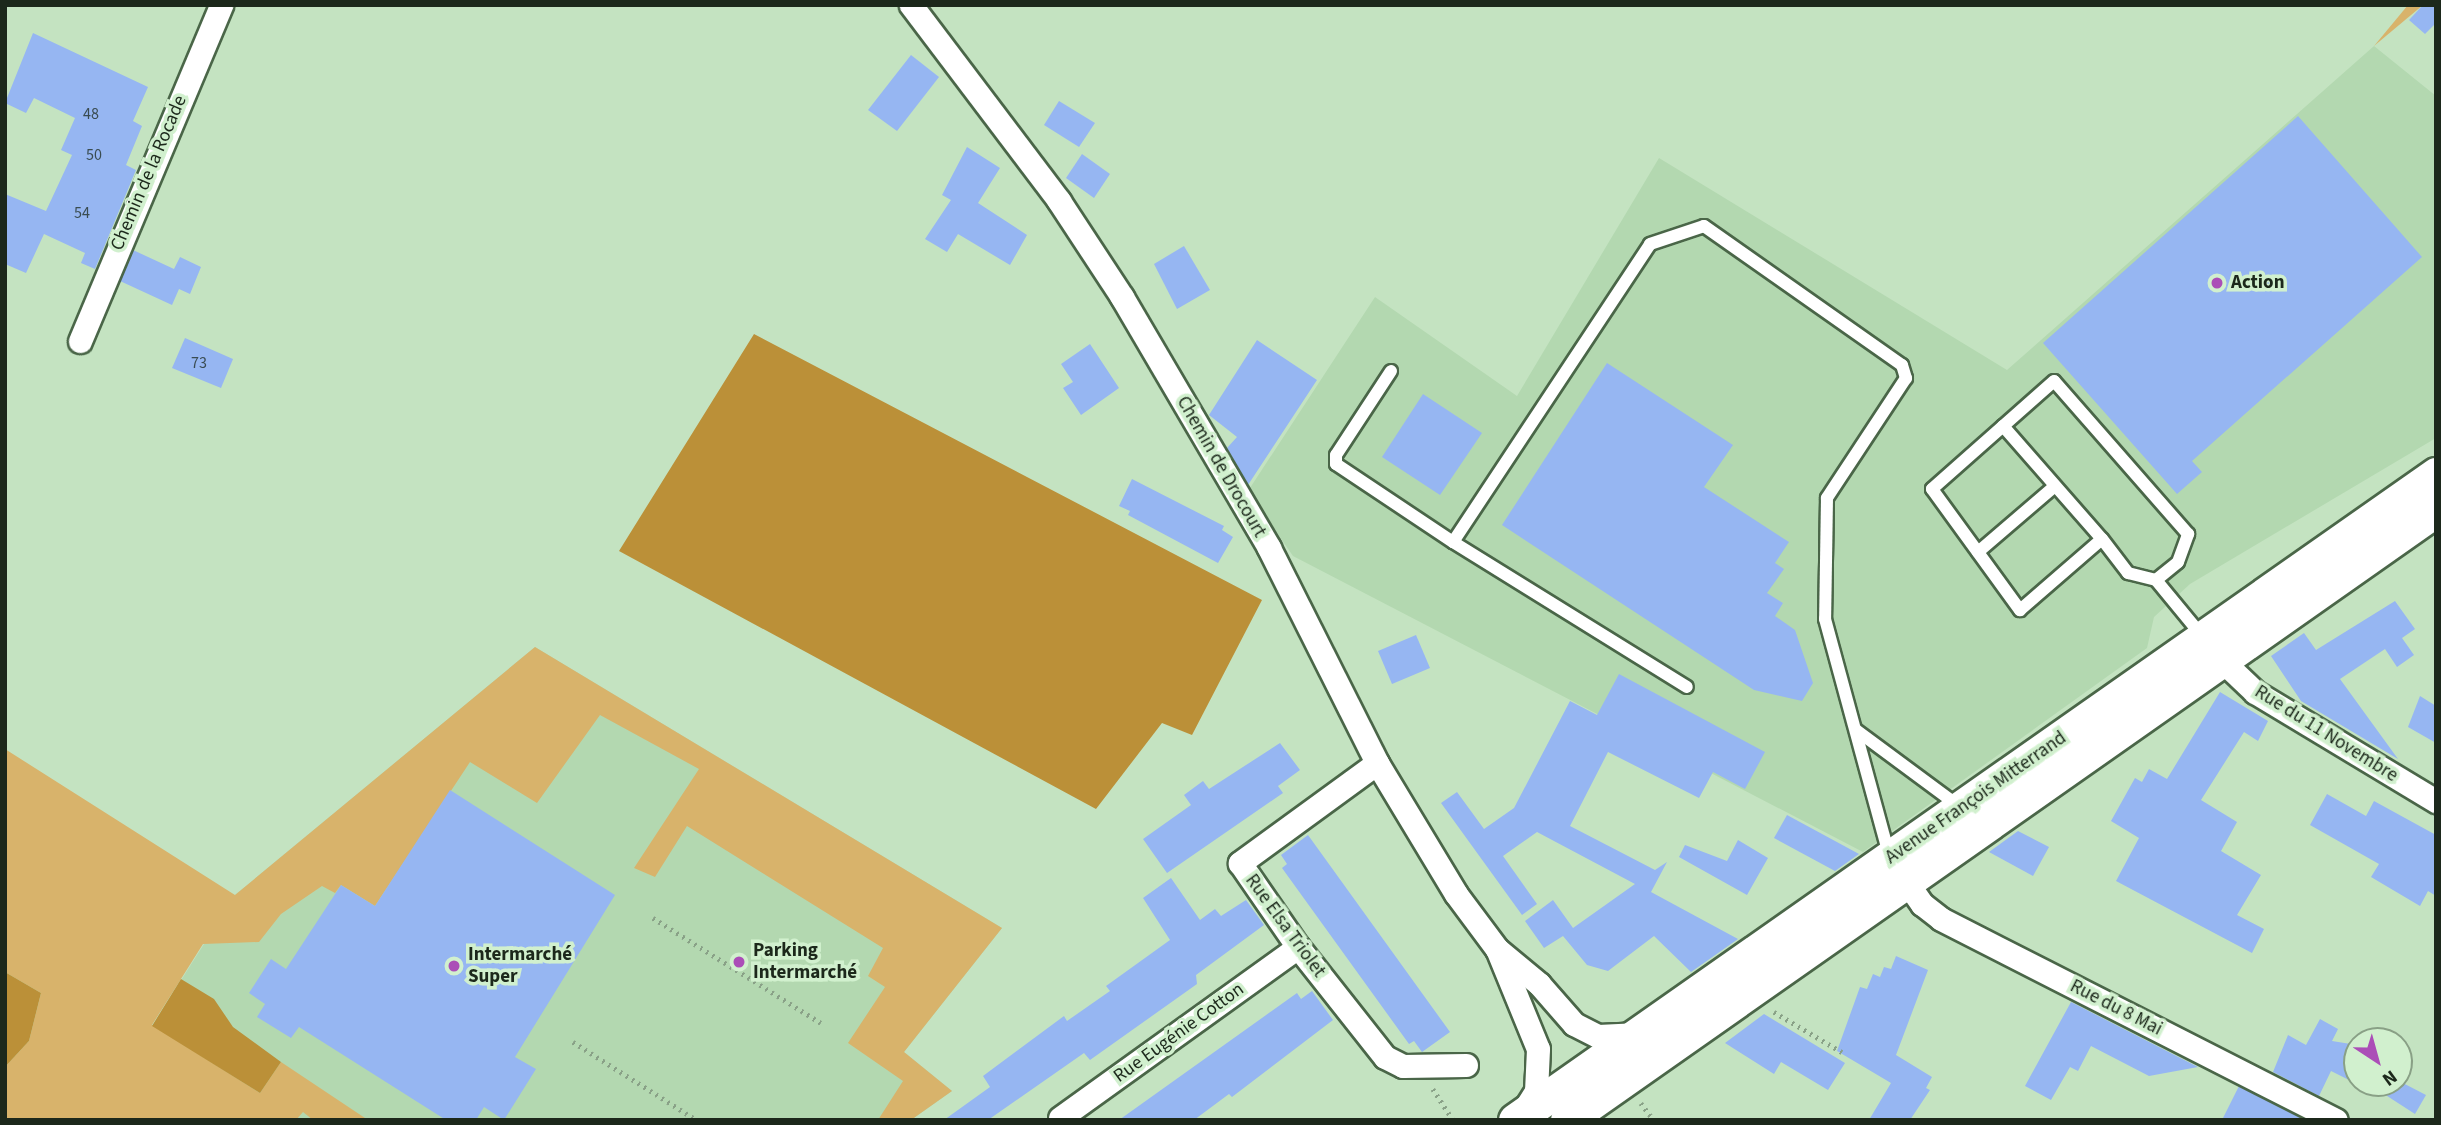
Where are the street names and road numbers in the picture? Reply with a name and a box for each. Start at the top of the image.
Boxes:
street label: Chemin de la Rocade [106,92,192,254]
street label: Chemin de Drocourt [1171,392,1271,542]
street label: Rue du 11 Novembre [2250,681,2402,787]
street label: Avenue François Mitterrand [1881,727,2071,869]
street label: Rue Elsa Triolet [1240,870,1330,982]
street label: Rue du 8 Mai [2066,975,2166,1041]
street label: Rue Eugénie Cotton [1109,978,1249,1088]

